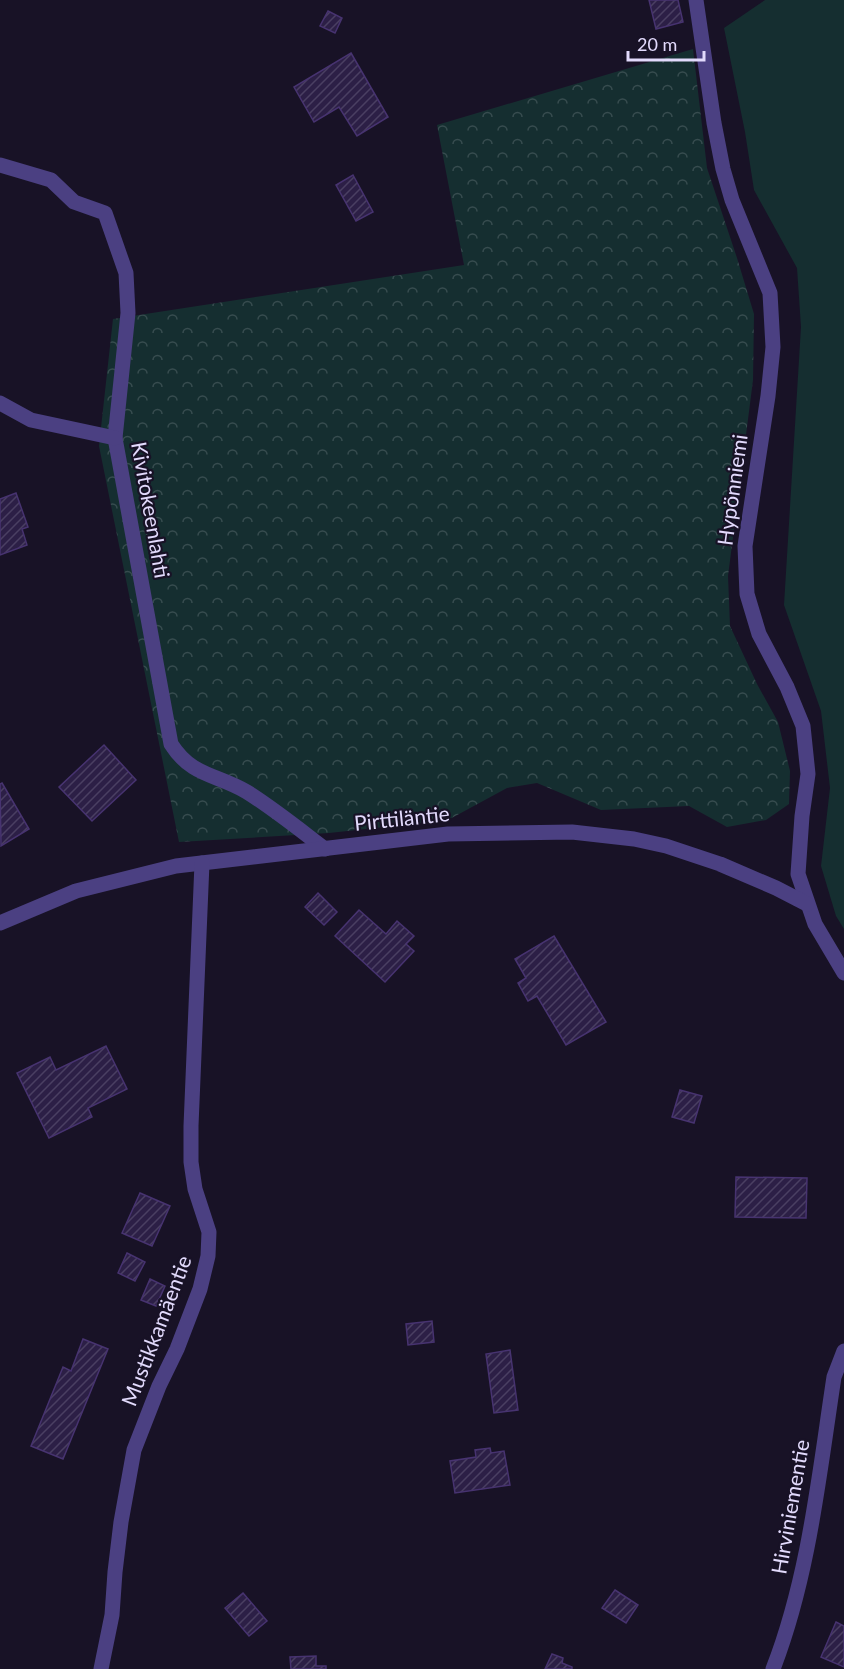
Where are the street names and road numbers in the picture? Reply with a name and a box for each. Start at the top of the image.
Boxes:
street label: Hypönniemi [711,433,752,547]
street label: Kivitokeenlahti [127,440,176,580]
street label: Pirttiläntie [353,800,451,835]
street label: Mustikkamäentie [115,1252,196,1409]
street label: Hirviniementie [765,1437,814,1576]

